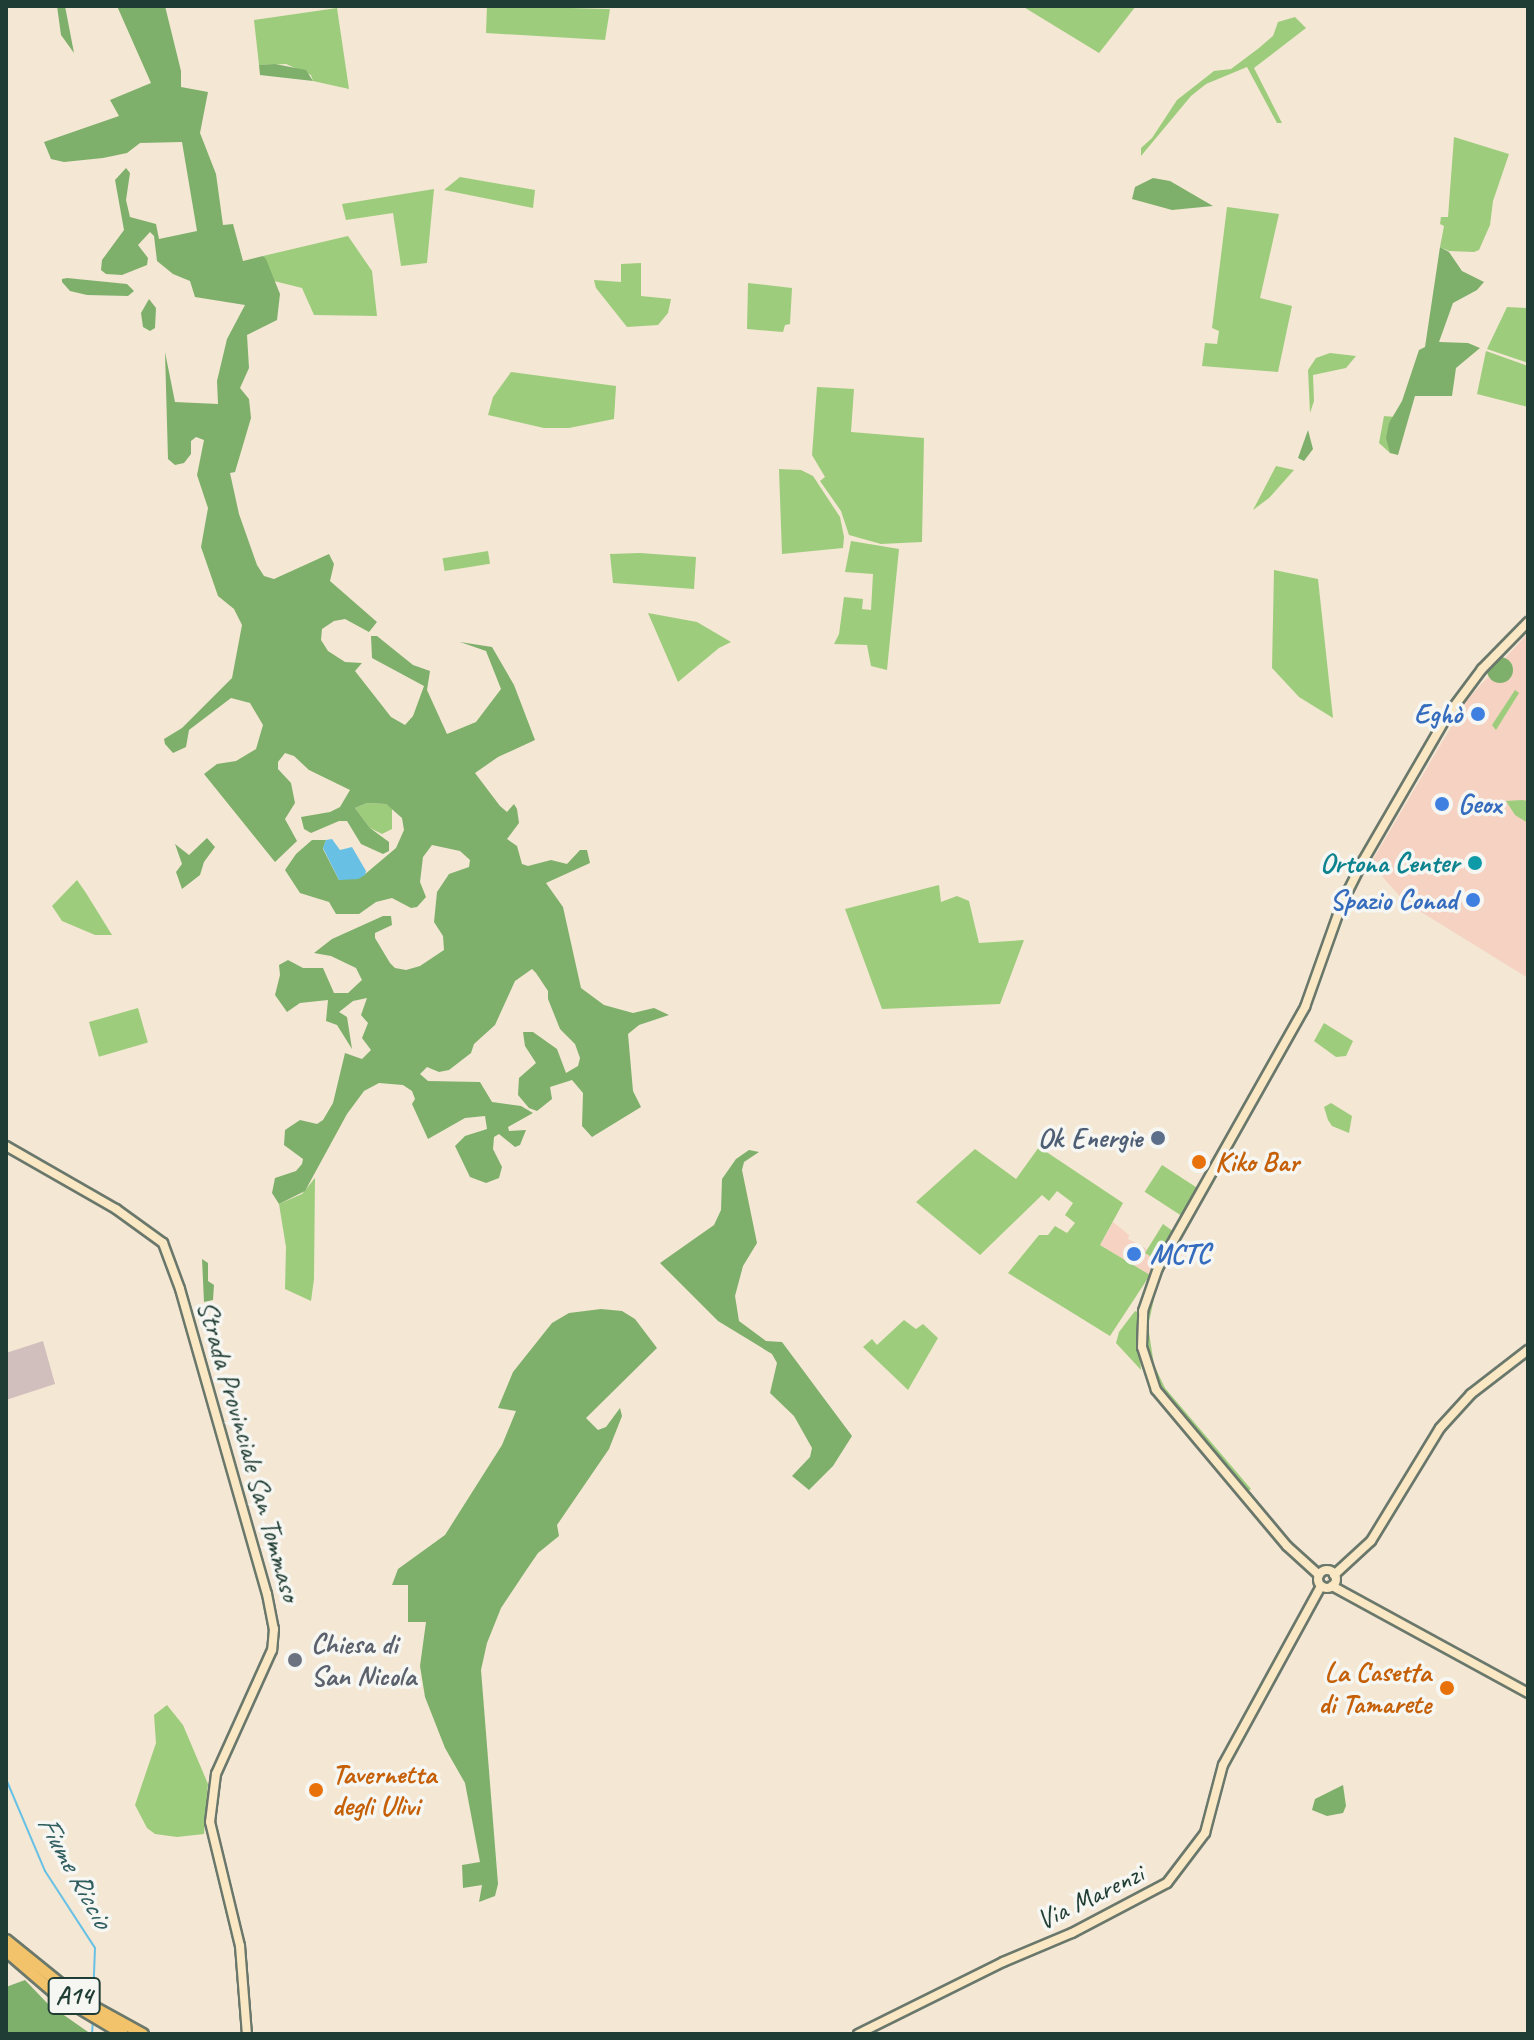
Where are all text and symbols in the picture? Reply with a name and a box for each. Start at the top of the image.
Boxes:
place label: Eghò [1414,697,1462,731]
marker: Eghò [1469,705,1487,723]
place label: Geox [1458,787,1501,821]
marker: Geox [1433,795,1451,813]
place label: Ortona Center [1320,846,1459,880]
marker: Ortona Center [1466,854,1484,872]
place label: Spazio Conad [1330,883,1457,917]
marker: Spazio Conad [1464,891,1482,909]
place label: Ok Energie [1038,1121,1142,1155]
marker: Ok Energie [1149,1129,1167,1147]
place label: Kiko Bar [1215,1145,1300,1179]
marker: Kiko Bar [1190,1153,1208,1171]
place label: MCTC [1150,1237,1210,1271]
marker: MCTC [1125,1245,1143,1263]
street label: Strada Provinciale San Tommaso [190,1297,308,1605]
place label: Chiesa di San Nicola [311,1627,417,1693]
marker: Chiesa di San Nicola [286,1651,304,1669]
place label: La Casetta di Tamarete [1319,1655,1431,1721]
marker: La Casetta di Tamarete [1438,1679,1456,1697]
place label: Tavernetta degli Ulivi [332,1757,436,1823]
marker: Tavernetta degli Ulivi [307,1781,325,1799]
water label: Fiume Riccio [29,1808,121,1934]
street label: Via Marenzi [1031,1857,1149,1937]
road number: A14 [46,1974,102,2018]

